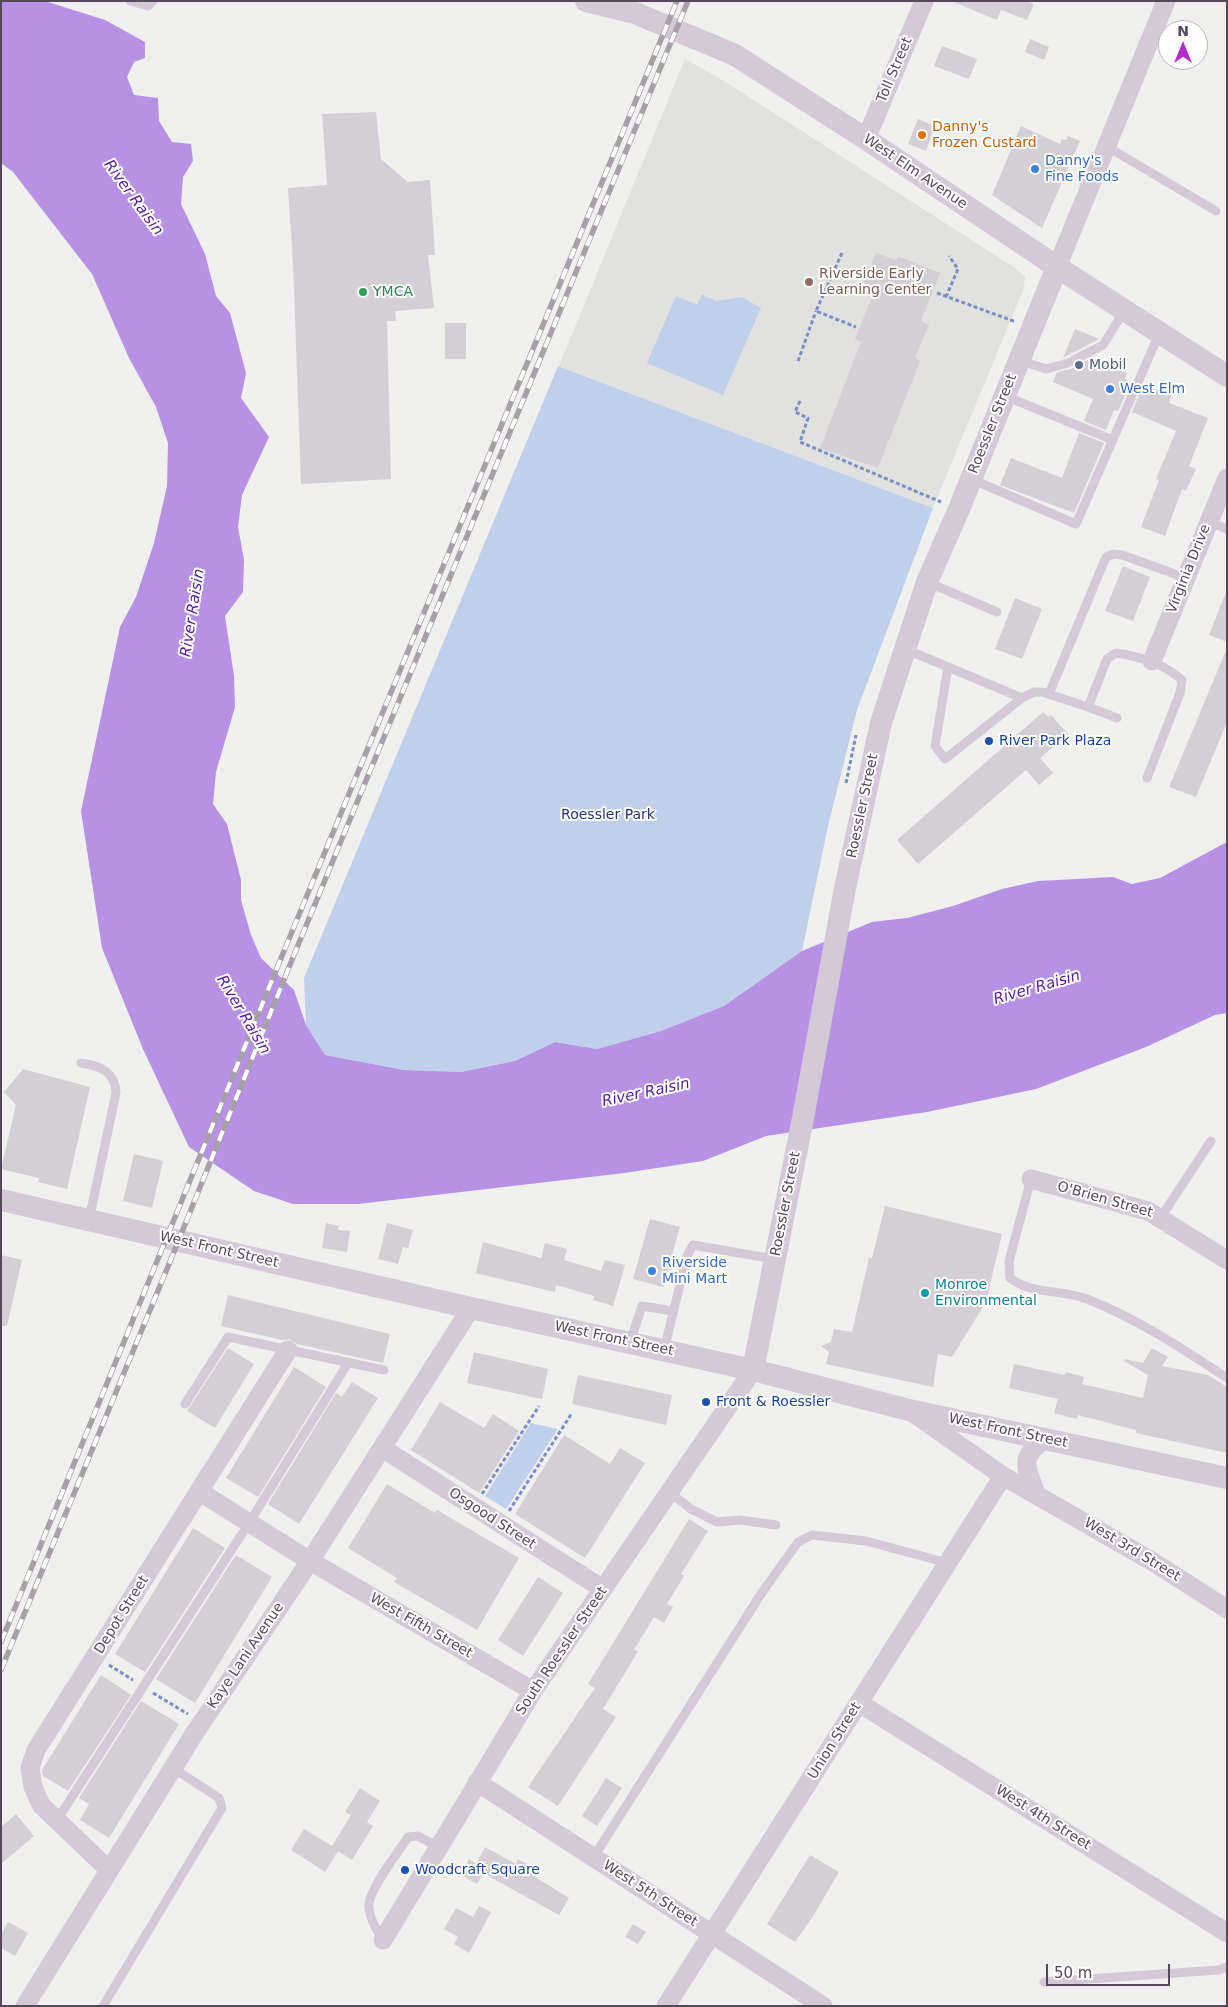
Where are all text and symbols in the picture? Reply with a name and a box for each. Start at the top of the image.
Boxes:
north arrow [1158,20,1208,70]
text: N [1177,23,1189,39]
street label: Toll Street [874,35,916,105]
place label: Danny's Frozen Custard [932,119,1037,152]
marker: Danny's Frozen Custard [916,129,928,141]
street label: West Elm Avenue [860,131,970,213]
place label: Danny's Fine Foods [1045,153,1119,186]
water label: River Raisin [100,157,166,239]
marker: Danny's Fine Foods [1029,163,1041,175]
place label: Riverside Early Learning Center [819,266,931,298]
marker: Riverside Early Learning Center [803,276,815,288]
place label: YMCA [373,284,413,300]
marker: YMCA [357,286,369,298]
place label: Mobil [1089,357,1126,373]
marker: Mobil [1073,359,1085,371]
street label: Roessler Street [965,372,1021,476]
place label: West Elm [1120,381,1185,397]
marker: West Elm [1104,383,1116,395]
street label: Virginia Drive [1163,522,1215,616]
water label: River Raisin [177,568,209,658]
place label: River Park Plaza [999,733,1111,749]
marker: River Park Plaza [983,735,995,747]
street label: Roessler Street [844,752,882,860]
park label: Roessler Park [561,807,655,823]
water label: River Raisin [992,967,1082,1009]
water label: River Raisin [212,972,274,1058]
water label: River Raisin [601,1075,691,1111]
street label: Roessler Street [768,1150,804,1258]
street label: O'Brien Street [1055,1178,1155,1222]
street label: West Front Street [158,1228,280,1272]
place label: Riverside Mini Mart [662,1255,727,1288]
marker: Riverside Mini Mart [646,1265,658,1277]
place label: Monroe Environmental [935,1277,1037,1310]
marker: Monroe Environmental [919,1287,931,1299]
street label: West Front Street [553,1318,675,1360]
place label: Front & Roessler [716,1394,830,1410]
marker: Front & Roessler [700,1396,712,1408]
street label: West Front Street [947,1410,1069,1452]
street label: Osgood Street [445,1485,539,1553]
street label: West 3rd Street [1081,1515,1183,1585]
street label: Depot Street [91,1573,153,1657]
street label: South Roessler Street [513,1584,611,1718]
street label: West Fifth Street [367,1590,475,1662]
street label: Kaye Lani Avenue [204,1600,288,1712]
street label: Union Street [805,1699,865,1783]
street label: West 4th Street [992,1782,1094,1854]
street label: West 5th Street [600,1857,700,1931]
place label: Woodcraft Square [415,1862,540,1878]
marker: Woodcraft Square [399,1864,411,1876]
scale bar [1048,1954,1172,1986]
text: 50 m [1054,1964,1092,1982]

